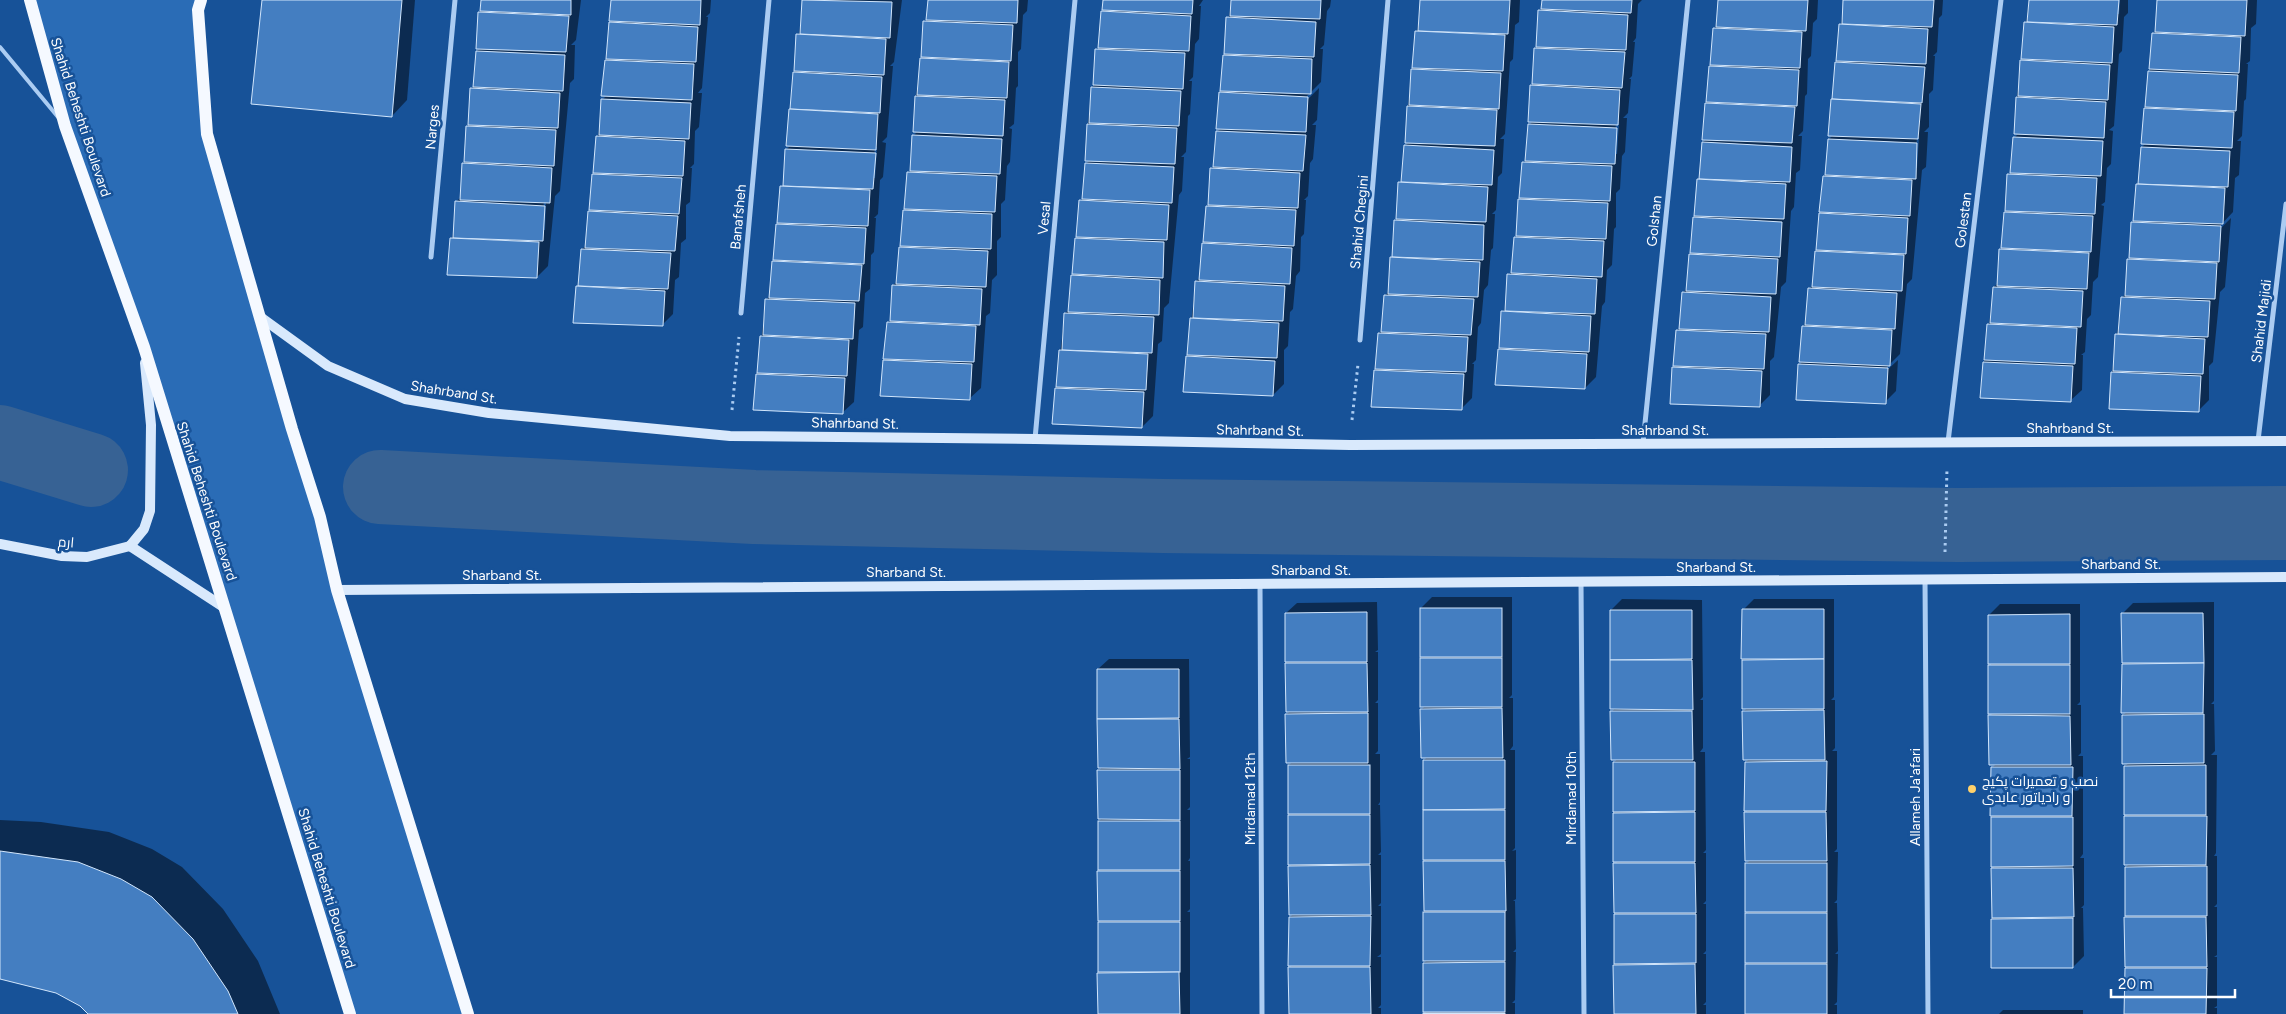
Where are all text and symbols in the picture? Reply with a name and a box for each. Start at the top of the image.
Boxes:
street label: Shahid Beheshti Boulevard [47,35,114,199]
street label: Narges [422,104,443,150]
street label: Shahid Chegini [1347,174,1372,270]
street label: Banafsheh [727,183,750,250]
street label: Golestan [1952,191,1975,249]
street label: Golshan [1643,195,1666,247]
street label: Vesal [1035,201,1054,235]
street label: Shahid Majidi [2248,278,2275,364]
street label: Shahrband St. [409,377,499,408]
street label: Shahrband St. [811,414,899,433]
street label: Shahid Beheshti Boulevard [173,419,240,583]
street label: Shahrband St. [2026,420,2114,437]
street label: Shahrband St. [1216,421,1304,440]
street label: Shahrband St. [1621,422,1709,439]
street label: ارم [57,533,75,553]
street label: Sharband St. [2081,556,2161,573]
street label: Sharband St. [1676,559,1756,576]
street label: Sharband St. [1271,562,1351,579]
street label: Sharband St. [866,564,946,581]
street label: Sharband St. [462,567,542,584]
street label: Allameh Ja'afari [1907,748,1924,846]
street label: Mirdamad 10th [1563,751,1580,845]
street label: Mirdamad 12th [1242,753,1259,845]
place label: نصب و تعمیرات پکیج و رادیاتور عابدی [1982,773,2098,806]
marker: نصب و تعمیرات پکیج و رادیاتور عابدی [1966,783,1978,795]
street label: Shahid Beheshti Boulevard [294,806,359,970]
scale bar [2111,966,2235,998]
text: 20 m [2118,975,2152,993]

